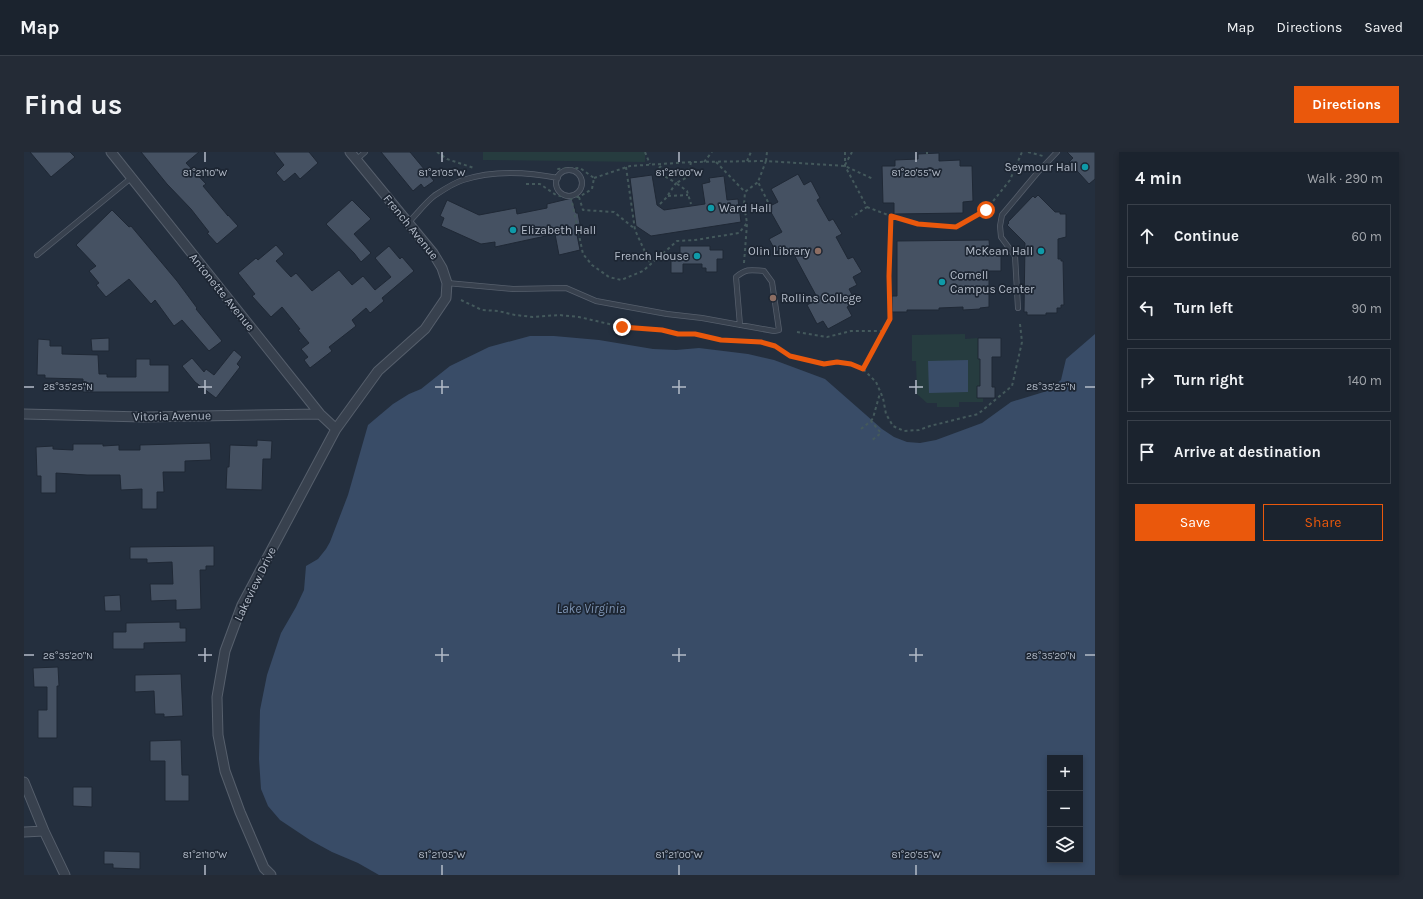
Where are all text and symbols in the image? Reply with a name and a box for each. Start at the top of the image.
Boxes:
text: Map [20,17,59,39]
text: Map [1227,19,1255,36]
text: Directions [1277,19,1342,36]
text: Saved [1364,19,1403,36]
button: Directions [1294,86,1399,123]
text: Find us [24,88,123,121]
place label: Seymour Hall [1004,160,1077,174]
marker: Seymour Hall [1080,162,1090,172]
text: 81°21'10"W [183,167,227,179]
text: 81°21'05"W [419,167,465,179]
text: 81°21'00"W [655,167,703,179]
text: 81°20'55"W [891,167,941,179]
text: 4 min [1135,168,1182,188]
text: Walk · 290 m [1307,171,1383,186]
street label: French Avenue [380,192,442,262]
place label: Ward Hall [719,201,772,215]
route start [977,201,995,219]
marker: Ward Hall [706,203,716,213]
place label: Elizabeth Hall [521,223,596,237]
marker: Elizabeth Hall [508,225,518,235]
icon: ahead [1136,225,1158,247]
text: Continue [1174,227,1239,245]
text: 60 m [1352,229,1382,244]
place label: Olin Library [748,244,810,258]
place label: McKean Hall [965,244,1033,258]
marker: Olin Library [813,246,823,256]
marker: McKean Hall [1036,246,1046,256]
place label: French House [614,249,689,263]
street label: Antonette Avenue [186,250,258,334]
marker: French House [692,251,702,261]
place label: Cornell Campus Center [950,268,1035,296]
marker: Cornell Campus Center [937,277,947,287]
place label: Rollins College [781,291,861,305]
marker: Rollins College [768,293,778,303]
icon: left [1136,297,1158,319]
text: Turn left [1174,299,1233,317]
text: 90 m [1351,301,1382,316]
route end [613,318,631,336]
icon: right [1136,369,1158,391]
text: Turn right [1174,371,1244,389]
text: 140 m [1347,373,1382,388]
text: 28°35'25"N [43,381,93,393]
text: 28°35'25"N [1026,381,1076,393]
street label: Vitoria Avenue [133,408,211,424]
icon: arrive [1136,441,1158,463]
text: Arrive at destination [1174,443,1321,461]
button: Save [1135,504,1255,541]
button: Share [1263,504,1383,541]
street label: Lakeview Drive [231,545,279,623]
water label: Lake Virginia [557,601,626,616]
text: 28°35'20"N [43,650,93,662]
text: 28°35'20"N [1026,650,1076,662]
map controls [1047,755,1083,863]
button: + [1047,755,1083,791]
button: − [1047,791,1083,827]
button: layers [1047,827,1083,863]
text: 81°21'10"W [183,849,227,861]
text: 81°21'05"W [419,849,465,861]
text: 81°21'00"W [655,849,703,861]
text: 81°20'55"W [891,849,941,861]

